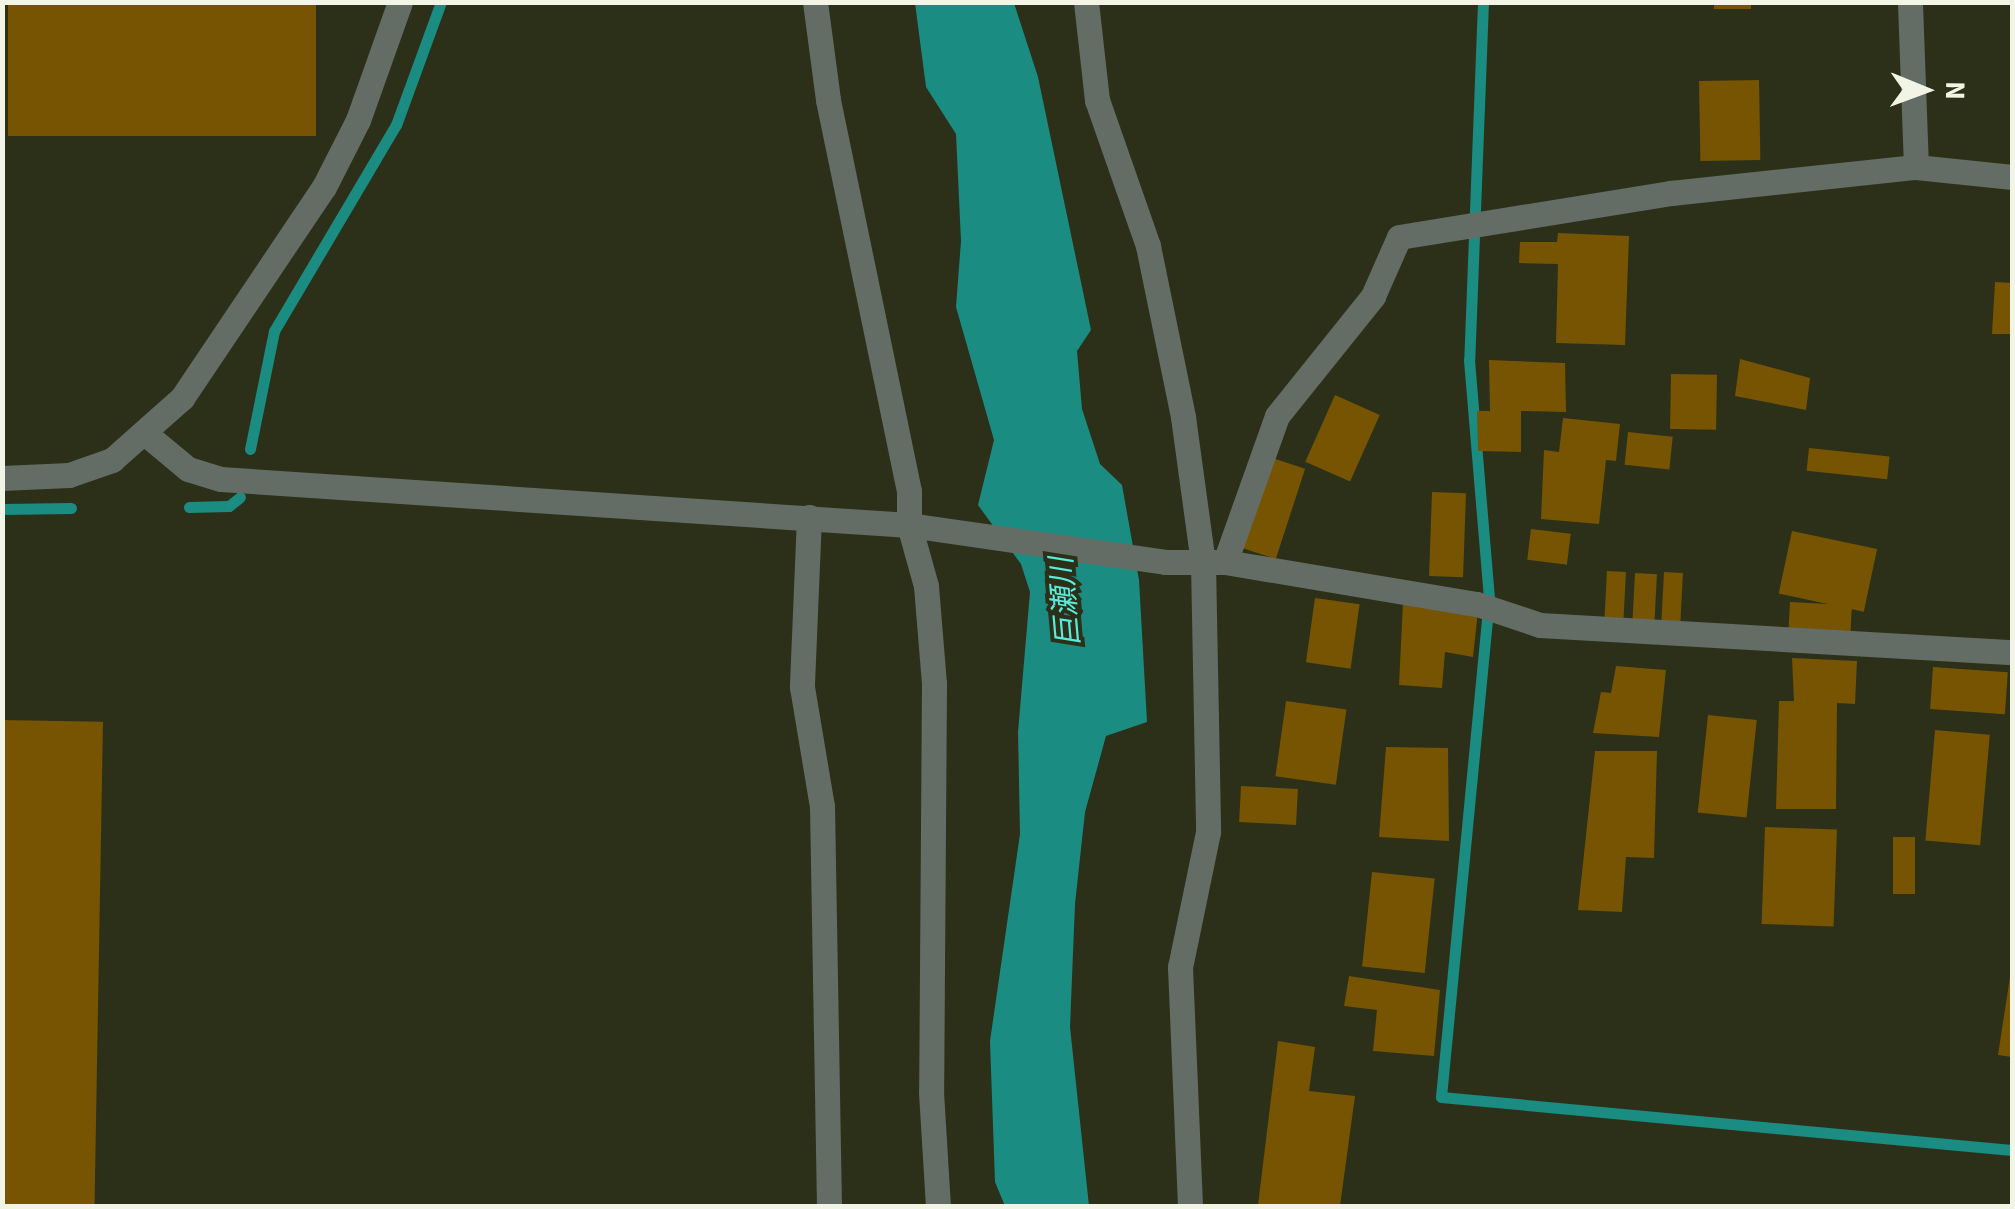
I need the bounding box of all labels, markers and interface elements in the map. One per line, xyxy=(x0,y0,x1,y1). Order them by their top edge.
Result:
north arrow xyxy=(1875,40,1975,140)
text: N xyxy=(1935,81,1975,100)
water label: 巨瀬川 xyxy=(1044,556,1088,648)

